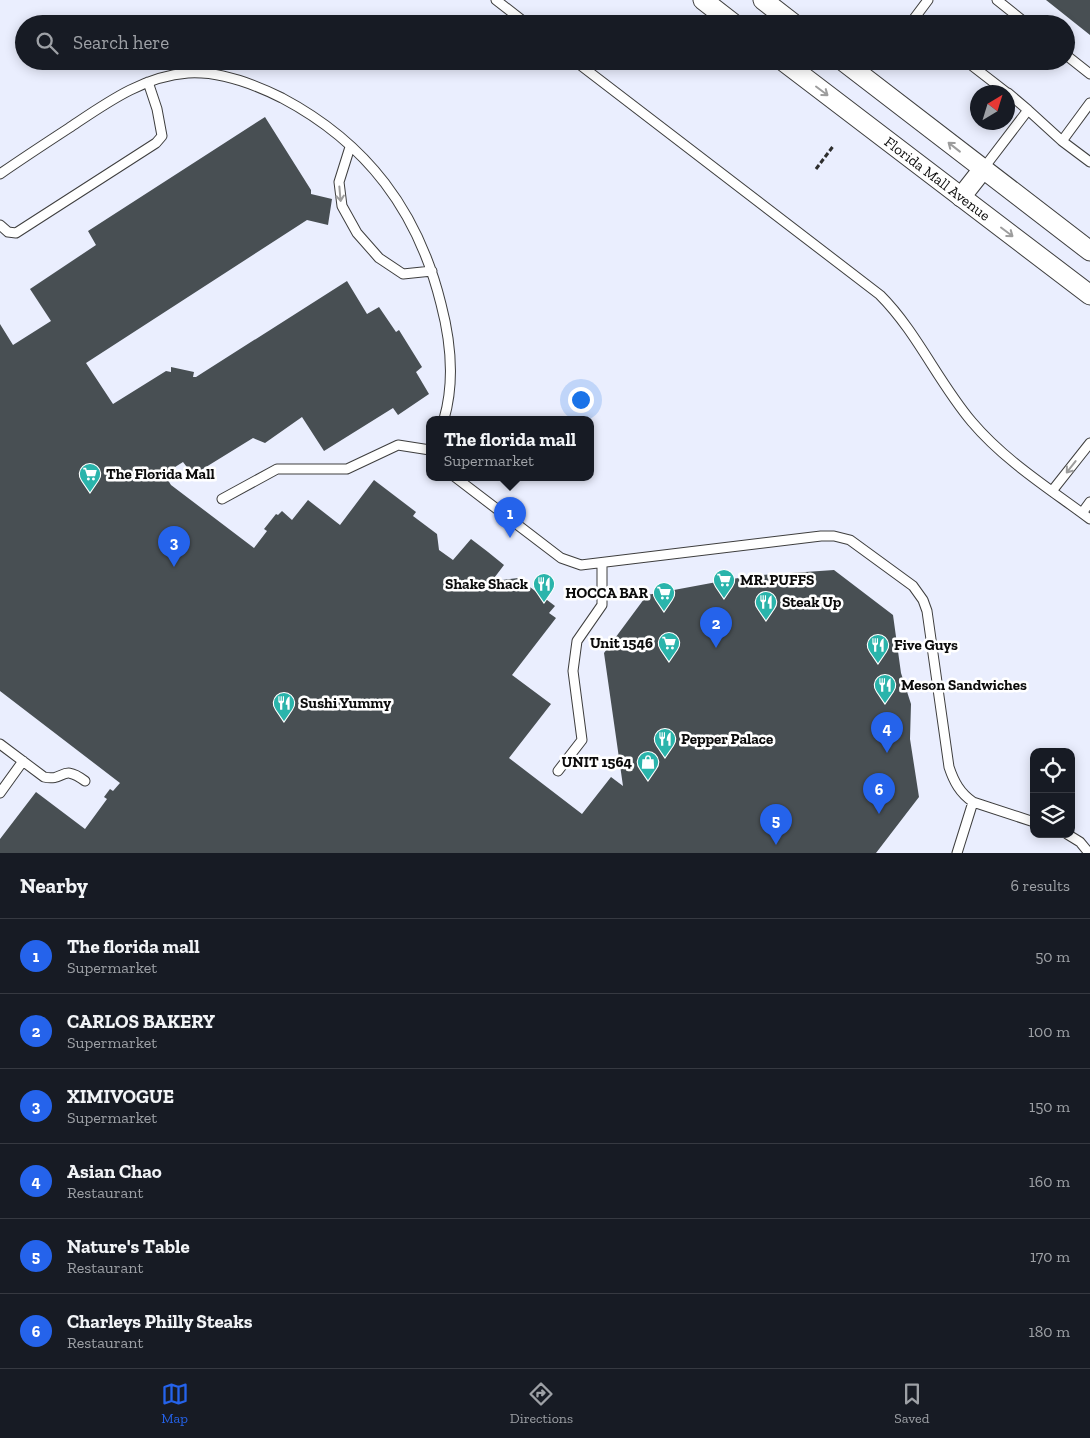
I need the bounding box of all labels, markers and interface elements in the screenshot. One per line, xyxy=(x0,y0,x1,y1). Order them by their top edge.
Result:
search box xyxy=(15,15,1075,70)
icon: search xyxy=(33,29,61,57)
text: Search here xyxy=(73,31,169,54)
one-way arrow xyxy=(815,85,828,96)
north arrow xyxy=(970,85,1015,130)
street label: Florida Mall Avenue xyxy=(881,133,994,225)
one-way arrow xyxy=(947,142,961,152)
one-way arrow xyxy=(336,185,345,201)
one-way arrow xyxy=(1000,226,1013,237)
your location xyxy=(568,387,594,413)
popup xyxy=(426,416,594,481)
text: The florida mall xyxy=(444,428,576,451)
text: Supermarket xyxy=(444,451,534,470)
one-way arrow xyxy=(1066,460,1077,473)
supermarket icon: The Florida Mall xyxy=(78,462,102,493)
place label: The Florida Mall xyxy=(106,465,215,483)
pin: 1 xyxy=(494,497,526,538)
pin: 3 xyxy=(158,526,190,567)
supermarket icon: MR. PUFFS xyxy=(712,568,736,599)
place label: MR. PUFFS xyxy=(740,571,814,589)
restaurant icon: Shake Shack xyxy=(532,572,556,603)
place label: Shake Shack xyxy=(445,575,529,593)
supermarket icon: HOCCA BAR xyxy=(652,581,676,612)
place label: HOCCA BAR xyxy=(565,584,648,602)
restaurant icon: Steak Up xyxy=(754,590,778,621)
place label: Steak Up xyxy=(782,593,842,611)
pin: 2 xyxy=(700,607,732,648)
supermarket icon: Unit 1546 xyxy=(657,631,681,662)
restaurant icon: Five Guys xyxy=(866,633,890,664)
place label: Unit 1546 xyxy=(590,634,653,652)
place label: Five Guys xyxy=(894,636,958,654)
restaurant icon: Meson Sandwiches xyxy=(873,673,897,704)
place label: Meson Sandwiches xyxy=(901,676,1027,694)
restaurant icon: Sushi Yummy xyxy=(272,691,296,722)
place label: Sushi Yummy xyxy=(300,694,391,712)
pin: 4 xyxy=(871,712,903,753)
restaurant icon: Pepper Palace xyxy=(653,727,677,758)
place label: Pepper Palace xyxy=(681,730,773,748)
map controls xyxy=(1030,748,1075,838)
button: locate xyxy=(1030,748,1075,793)
shop icon: UNIT 1564 xyxy=(636,750,660,781)
place label: UNIT 1564 xyxy=(561,753,632,771)
pin: 6 xyxy=(863,773,895,814)
button: layers xyxy=(1030,793,1075,838)
pin: 5 xyxy=(760,804,792,845)
text: Nearby xyxy=(20,873,88,898)
text: 6 results xyxy=(1010,876,1070,895)
text: The florida mall xyxy=(67,935,200,958)
text: 1 xyxy=(33,947,39,966)
text: 50 m xyxy=(1035,947,1070,966)
text: Supermarket xyxy=(67,958,157,977)
text: CARLOS BAKERY xyxy=(67,1010,215,1033)
text: 2 xyxy=(32,1022,40,1041)
text: 100 m xyxy=(1028,1022,1070,1041)
text: Supermarket xyxy=(67,1033,157,1052)
text: XIMIVOGUE xyxy=(67,1085,174,1108)
text: 3 xyxy=(32,1097,40,1116)
text: 150 m xyxy=(1029,1097,1070,1116)
text: Supermarket xyxy=(67,1108,157,1127)
text: Asian Chao xyxy=(67,1160,162,1183)
text: 4 xyxy=(31,1172,41,1191)
text: 160 m xyxy=(1029,1172,1070,1191)
text: Restaurant xyxy=(67,1183,143,1202)
text: Nature's Table xyxy=(67,1235,190,1258)
text: 5 xyxy=(32,1247,40,1266)
text: 170 m xyxy=(1030,1247,1070,1266)
text: Restaurant xyxy=(67,1258,143,1277)
text: Charleys Philly Steaks xyxy=(67,1310,252,1333)
text: 6 xyxy=(32,1322,40,1341)
text: 180 m xyxy=(1029,1322,1070,1341)
text: Restaurant xyxy=(67,1333,143,1352)
tab: Map xyxy=(161,1380,189,1427)
tab: Directions xyxy=(510,1380,573,1427)
tab: Saved xyxy=(894,1380,929,1427)

